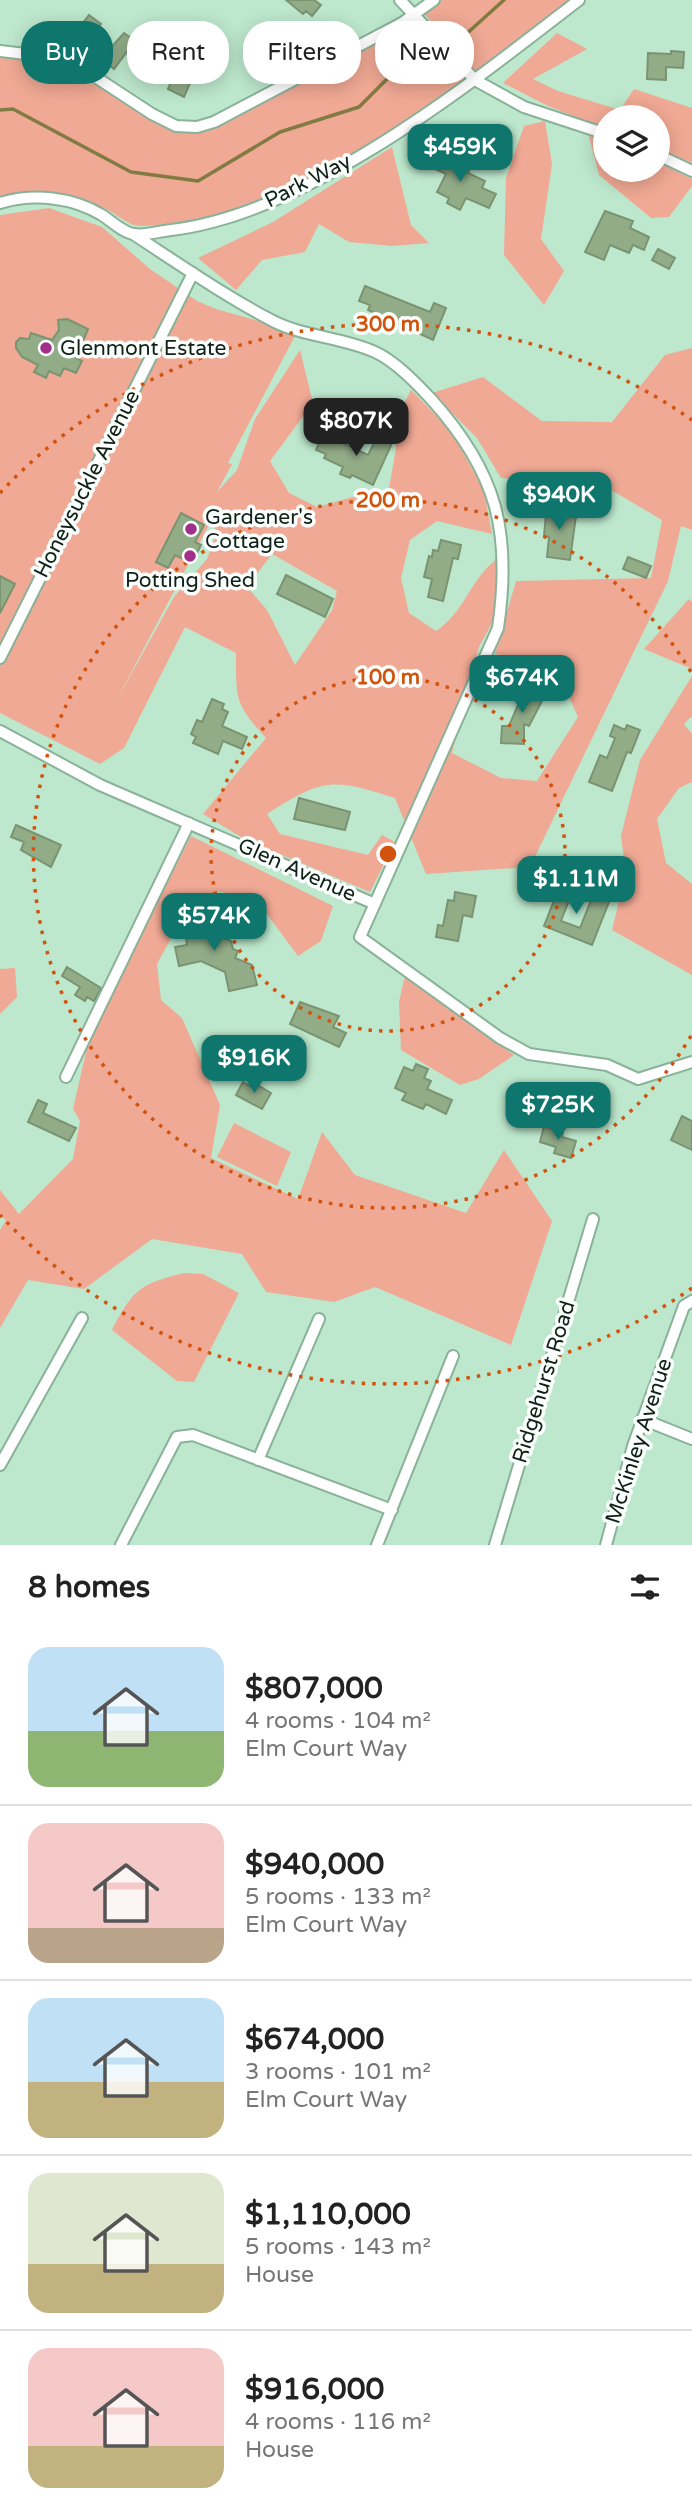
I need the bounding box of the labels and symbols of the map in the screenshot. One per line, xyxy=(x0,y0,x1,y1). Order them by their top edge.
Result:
pin: $459K xyxy=(411,124,509,184)
street label: Park Way xyxy=(261,149,355,213)
text: 300 m xyxy=(356,312,420,337)
place label: Glenmont Estate xyxy=(60,336,227,361)
marker: Glenmont Estate xyxy=(38,340,54,356)
street label: Honeysuckle Avenue xyxy=(29,386,145,582)
pin: $807K xyxy=(307,398,405,458)
pin: $940K xyxy=(510,472,608,532)
text: 200 m xyxy=(356,488,420,513)
place label: Gardener's Cottage xyxy=(205,505,313,554)
marker: Gardener's Cottage xyxy=(183,521,199,537)
marker: Potting Shed xyxy=(182,548,198,564)
place label: Potting Shed xyxy=(125,568,255,593)
pin: $674K xyxy=(473,656,571,715)
text: 100 m xyxy=(356,665,420,690)
street label: Glen Avenue xyxy=(234,833,360,907)
centre of rings xyxy=(376,842,400,866)
pin: $1.11M xyxy=(519,856,633,916)
pin: $574K xyxy=(165,894,263,953)
pin: $916K xyxy=(205,1036,303,1095)
pin: $725K xyxy=(509,1082,607,1142)
street label: Ridgehurst Road xyxy=(507,1298,581,1466)
street label: McKinley Avenue xyxy=(601,1355,678,1527)

